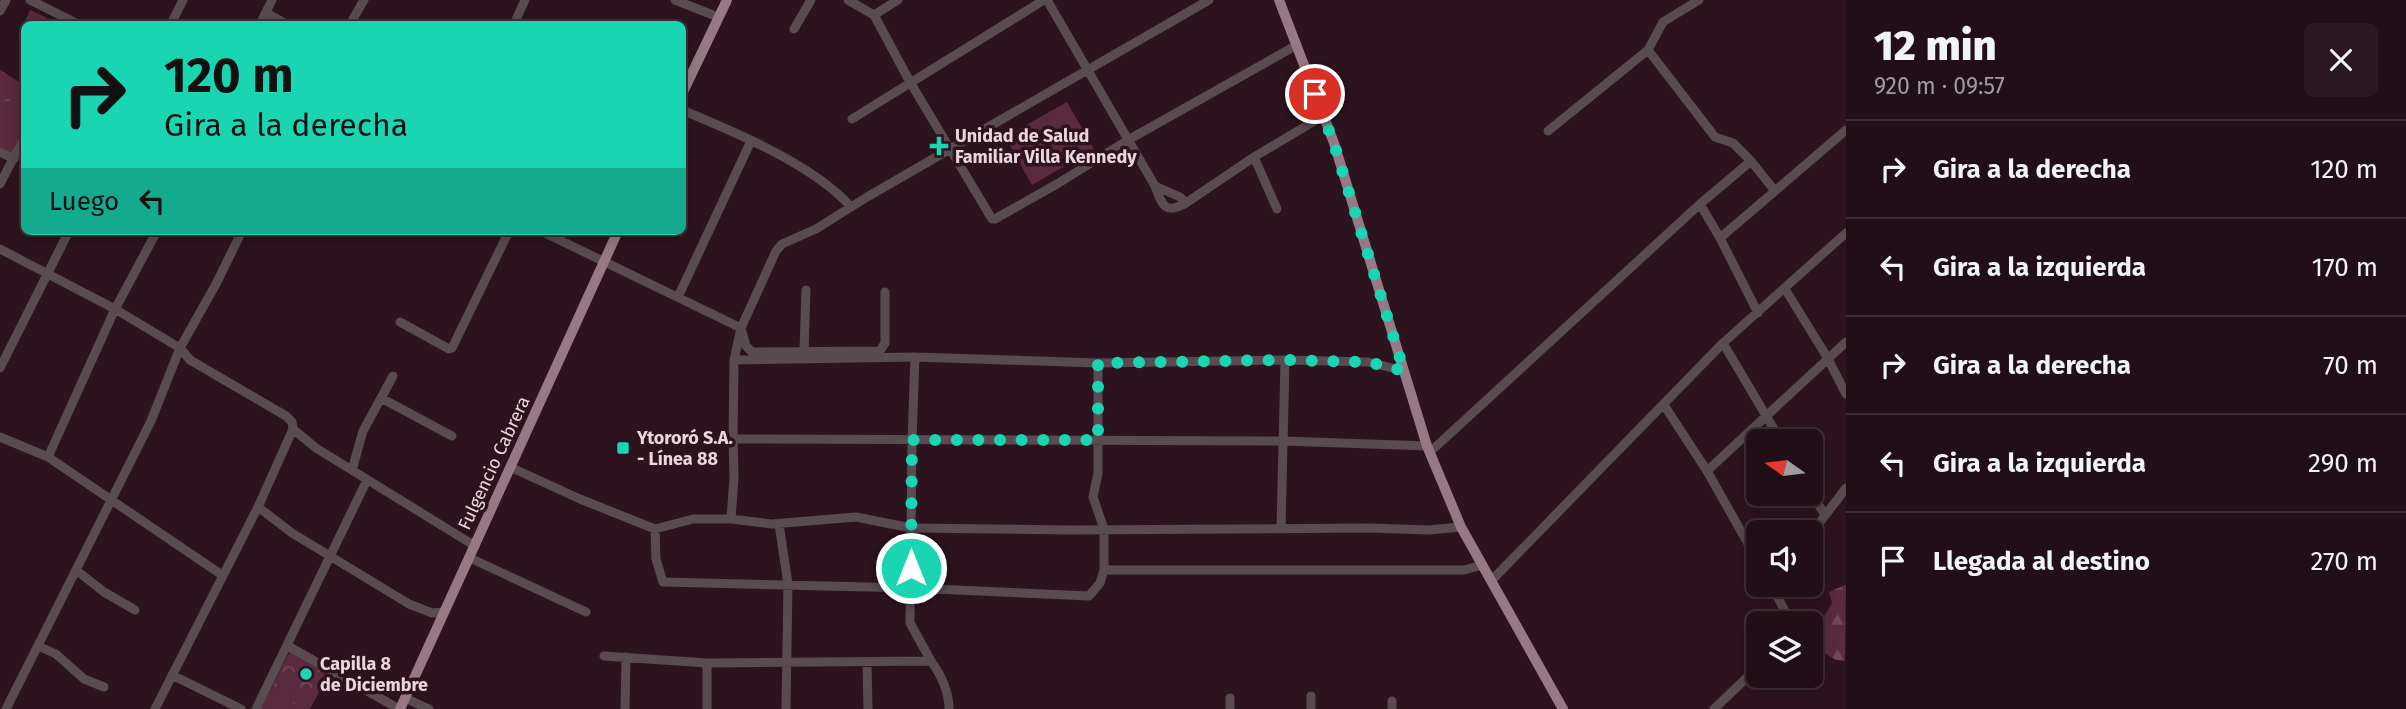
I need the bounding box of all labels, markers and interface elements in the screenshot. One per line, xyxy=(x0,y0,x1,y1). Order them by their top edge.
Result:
text: 12 min xyxy=(1874,21,1997,71)
button: close xyxy=(2304,23,2378,97)
text: 120 m xyxy=(164,46,294,105)
icon: right xyxy=(49,49,140,140)
pin xyxy=(1285,64,1345,124)
text: 920 m · 09:57 xyxy=(1874,72,2005,100)
icon: arrive xyxy=(1296,75,1334,113)
text: Gira a la derecha xyxy=(164,106,408,144)
place label: Unidad de Salud Familiar Villa Kennedy xyxy=(955,125,1137,168)
marker: Unidad de Salud Familiar Villa Kennedy xyxy=(929,136,949,156)
icon: right xyxy=(1874,150,1912,188)
text: Gira a la derecha xyxy=(1933,154,2131,185)
text: 120 m xyxy=(2310,154,2378,185)
icon: left xyxy=(133,182,171,220)
text: Luego xyxy=(49,186,119,217)
icon: left xyxy=(1874,248,1912,286)
text: Gira a la izquierda xyxy=(1933,252,2146,283)
text: 170 m xyxy=(2312,252,2378,283)
icon: right xyxy=(1874,346,1912,384)
text: Gira a la derecha xyxy=(1933,350,2131,381)
text: 70 m xyxy=(2323,350,2378,381)
street label: Fulgencio Cabrera xyxy=(453,393,535,533)
place label: Ytororó S.A. - Línea 88 xyxy=(636,427,733,470)
north arrow xyxy=(1746,429,1824,506)
map controls xyxy=(1746,429,1823,688)
marker: Ytororó S.A. - Línea 88 xyxy=(615,440,631,456)
icon: left xyxy=(1874,444,1912,482)
text: Gira a la izquierda xyxy=(1933,448,2146,479)
text: 290 m xyxy=(2308,448,2378,479)
button: sound xyxy=(1746,520,1823,597)
position arrow xyxy=(874,531,948,605)
icon: arrive xyxy=(1874,542,1912,580)
text: Llegada al destino xyxy=(1933,546,2150,577)
text: 270 m xyxy=(2310,546,2378,577)
button: layers xyxy=(1746,611,1823,688)
place label: Capilla 8 de Diciembre xyxy=(320,653,428,696)
marker: Capilla 8 de Diciembre xyxy=(298,666,314,682)

